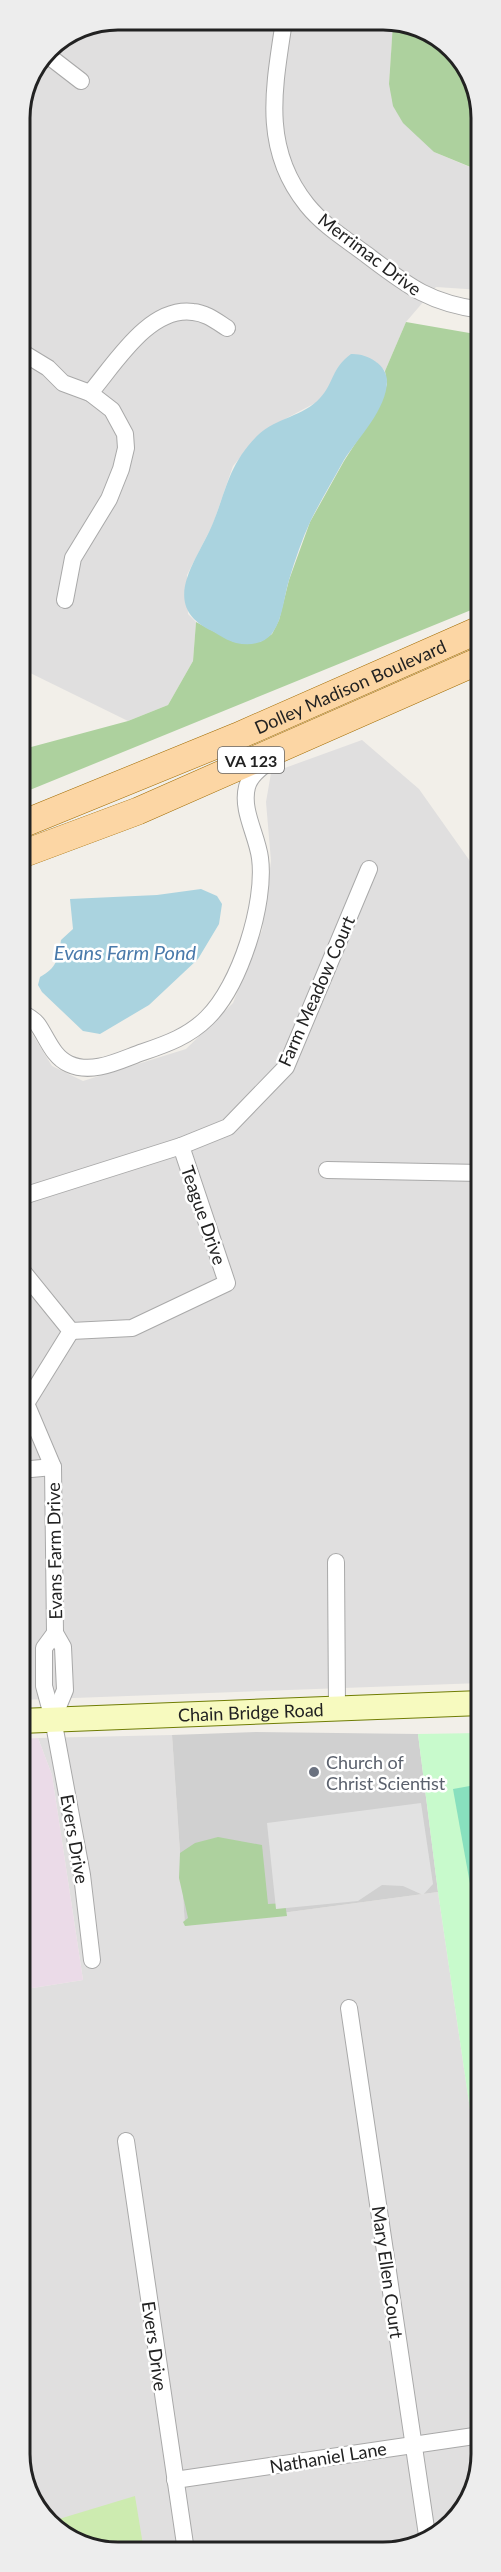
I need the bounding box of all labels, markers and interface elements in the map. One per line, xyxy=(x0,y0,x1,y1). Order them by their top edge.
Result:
street label: Merrimac Drive xyxy=(314,208,426,300)
street label: Dolley Madison Boulevard xyxy=(251,635,449,738)
road number: VA 123 xyxy=(218,747,284,773)
street label: Farm Meadow Court xyxy=(273,912,359,1070)
water label: Evans Farm Pond xyxy=(54,940,197,964)
street label: Teague Drive xyxy=(177,1163,231,1267)
street label: Evans Farm Drive xyxy=(42,1482,66,1620)
street label: Chain Bridge Road xyxy=(178,1698,324,1726)
place label: Church of Christ Scientist xyxy=(326,1751,446,1794)
marker: Church of Christ Scientist xyxy=(307,1765,321,1779)
street label: Evers Drive xyxy=(56,1793,94,1885)
street label: Mary Ellen Court xyxy=(368,2204,408,2340)
street label: Evers Drive xyxy=(138,2300,172,2392)
street label: Nathaniel Lane xyxy=(268,2437,388,2477)

